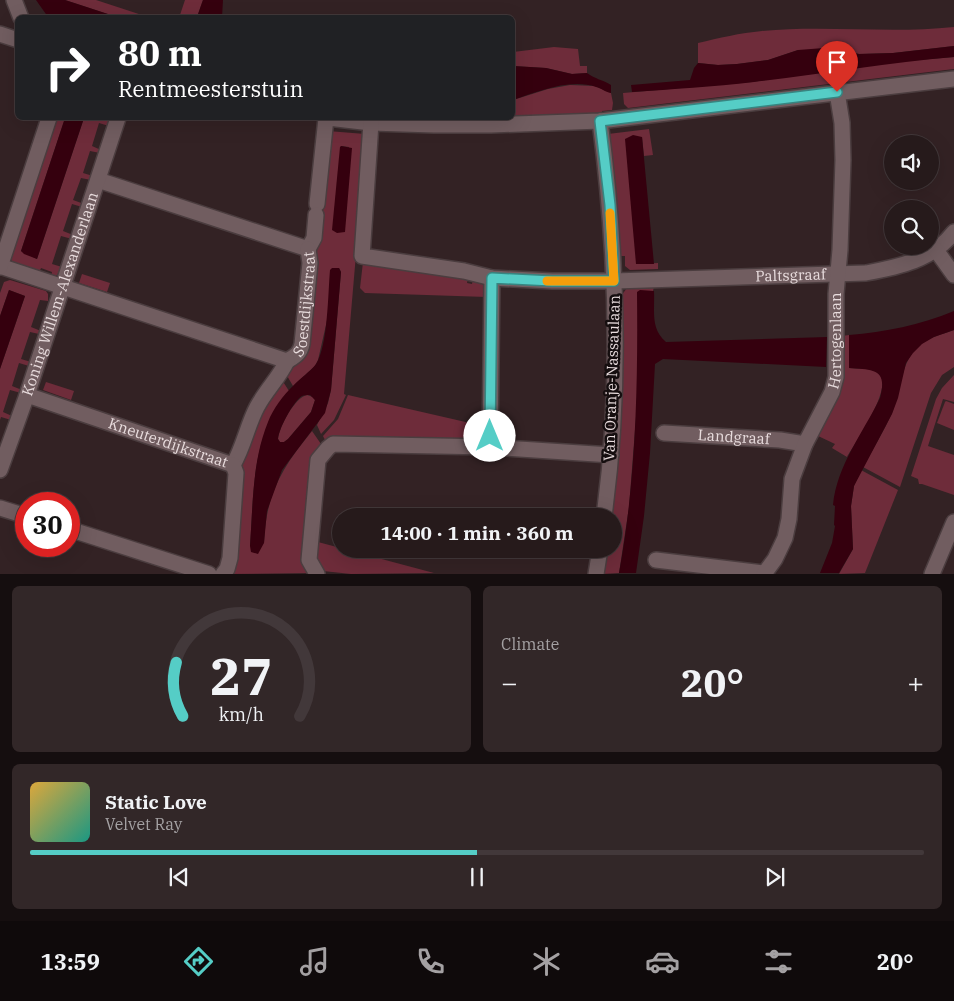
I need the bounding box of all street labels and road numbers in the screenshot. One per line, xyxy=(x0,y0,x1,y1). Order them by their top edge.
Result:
street label: Koning Willem-Alexanderlaan xyxy=(17,189,102,398)
street label: Soestdijkstraat xyxy=(288,250,319,361)
street label: Paltsgraaf xyxy=(755,264,827,286)
street label: Hertogenlaan xyxy=(823,292,845,391)
street label: Van Oranje-Nassaulaan xyxy=(599,294,624,461)
street label: Kneuterdijkstraat xyxy=(106,413,231,472)
street label: Landgraaf xyxy=(697,425,771,448)

